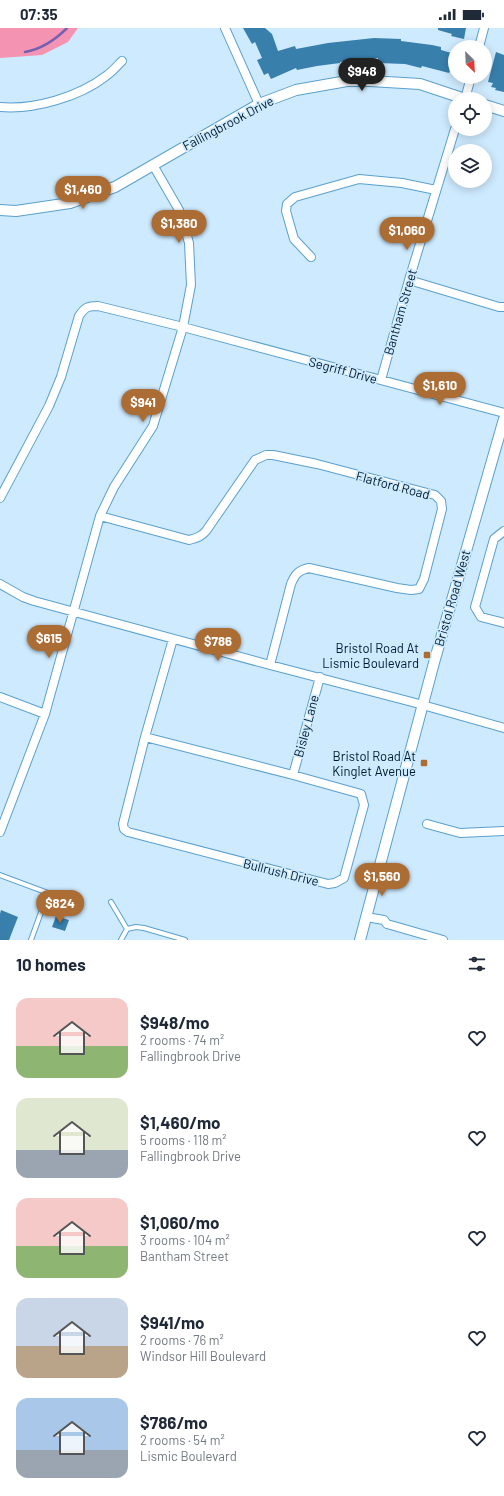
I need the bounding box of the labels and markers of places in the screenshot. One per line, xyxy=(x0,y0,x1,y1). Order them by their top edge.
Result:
pin: $948 xyxy=(338,58,386,92)
pin: $1,460 xyxy=(50,176,116,210)
pin: $1,380 xyxy=(146,210,212,244)
pin: $1,060 xyxy=(374,217,440,251)
pin: $1,610 xyxy=(407,372,473,406)
pin: $941 xyxy=(119,389,167,423)
pin: $615 xyxy=(25,625,73,659)
pin: $786 xyxy=(194,628,242,662)
place label: Bristol Road At Lismic Boulevard xyxy=(322,640,419,671)
marker: Bristol Road At Lismic Boulevard xyxy=(422,650,432,660)
place label: Bristol Road At Kinglet Avenue xyxy=(332,748,416,779)
marker: Bristol Road At Kinglet Avenue xyxy=(419,758,429,768)
pin: $1,560 xyxy=(349,863,415,897)
pin: $824 xyxy=(36,890,84,924)

